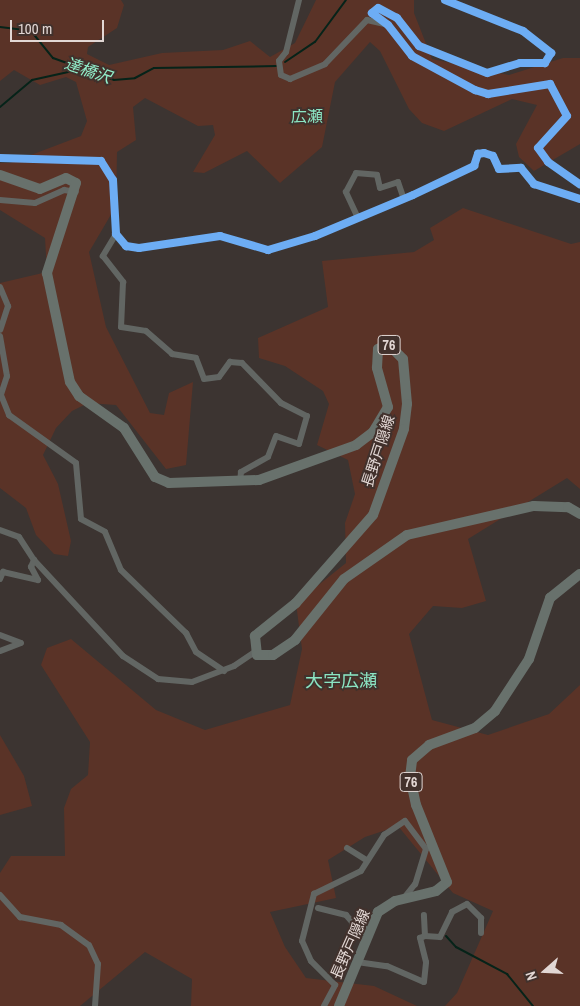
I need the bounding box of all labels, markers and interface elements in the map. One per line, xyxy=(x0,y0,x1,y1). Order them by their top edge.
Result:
scale bar xyxy=(12,10,106,42)
text: 100 m xyxy=(18,18,52,39)
water label: 達橋沢 xyxy=(62,53,114,87)
district label: 広瀬 xyxy=(291,106,323,126)
road number: 76 xyxy=(376,334,402,356)
street label: 長野戸隠線 xyxy=(358,413,398,489)
district label: 大字広瀬 xyxy=(305,670,377,692)
road number: 76 xyxy=(398,770,424,794)
street label: 長野戸隠線 xyxy=(327,906,373,982)
north arrow xyxy=(520,946,570,996)
text: N xyxy=(521,969,541,983)

